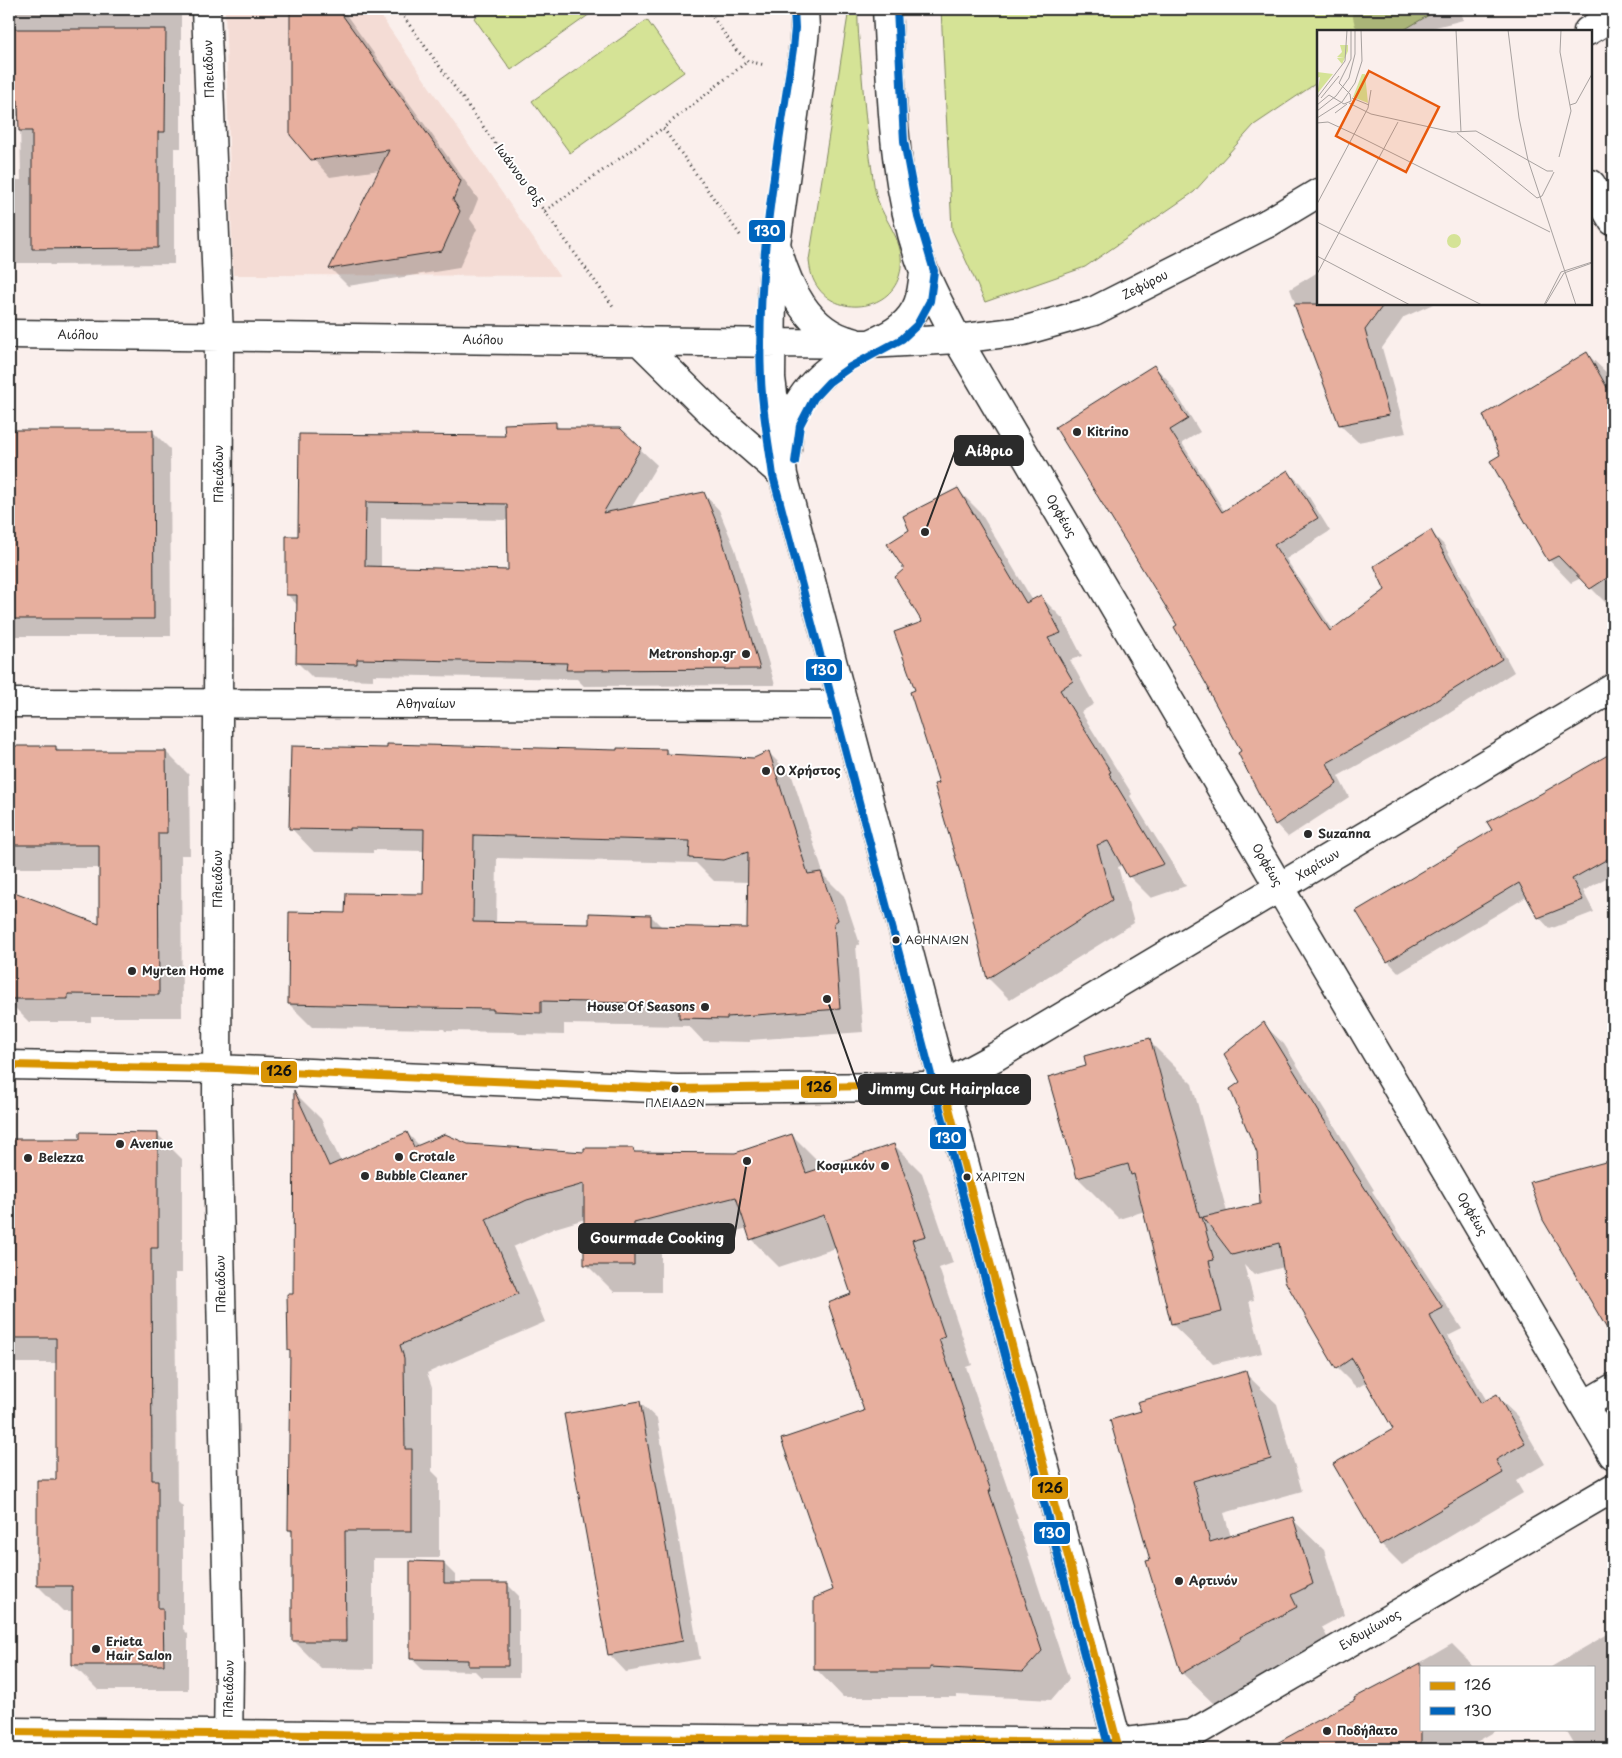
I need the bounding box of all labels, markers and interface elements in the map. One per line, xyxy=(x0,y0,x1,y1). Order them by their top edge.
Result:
inset map xyxy=(1317,30,1592,305)
street label: Πλειάδων xyxy=(198,39,218,99)
street label: Ιωάννου Φιξ xyxy=(491,140,548,209)
line badge: 130 xyxy=(748,219,786,243)
text: 130 xyxy=(754,220,780,241)
street label: Ζεφύρου xyxy=(1118,265,1171,303)
street label: Αιόλου xyxy=(57,325,99,343)
street label: Αιόλου xyxy=(462,330,504,348)
place label: Kitrino xyxy=(1087,422,1128,440)
marker: Kitrino xyxy=(1071,426,1083,438)
callout: Αίθριο xyxy=(955,436,1023,465)
text: Αίθριο xyxy=(965,440,1013,461)
street label: Πλειάδων xyxy=(209,445,227,503)
street label: Ορφέως xyxy=(1042,491,1081,540)
place label: Metronshop.gr xyxy=(649,644,737,662)
marker: Metronshop.gr xyxy=(740,648,752,660)
line badge: 130 xyxy=(805,658,843,682)
text: 130 xyxy=(811,659,837,680)
street label: Αθηναίων xyxy=(396,694,456,712)
place label: Ο Χρήστος xyxy=(776,761,841,779)
marker: Ο Χρήστος xyxy=(760,765,772,777)
place label: Suzanna xyxy=(1318,824,1371,842)
marker: Suzanna xyxy=(1302,828,1314,840)
street label: Ορφέως xyxy=(1248,840,1287,889)
street label: Χαρίτων xyxy=(1292,844,1343,884)
street label: Πλειάδων xyxy=(208,850,226,908)
place label: ΑΘΗΝΑΙΩΝ xyxy=(905,931,969,948)
marker: ΑΘΗΝΑΙΩΝ xyxy=(891,935,901,945)
place label: Myrten Home xyxy=(142,961,224,979)
marker: Myrten Home xyxy=(126,965,138,977)
place label: House Of Seasons xyxy=(587,997,695,1015)
marker: House Of Seasons xyxy=(699,1001,711,1013)
line badge: 126 xyxy=(260,1060,298,1084)
text: 126 xyxy=(266,1060,292,1081)
line badge: 126 xyxy=(800,1075,838,1099)
callout: Jimmy Cut Hairplace xyxy=(859,1075,1030,1104)
text: 126 xyxy=(806,1076,832,1097)
text: Jimmy Cut Hairplace xyxy=(868,1078,1020,1099)
marker: ΠΛΕΙΑΔΩΝ xyxy=(670,1084,680,1094)
place label: ΠΛΕΙΑΔΩΝ xyxy=(645,1094,705,1111)
line badge: 130 xyxy=(929,1126,967,1150)
text: 130 xyxy=(935,1127,961,1148)
place label: Avenue xyxy=(129,1134,174,1152)
marker: Avenue xyxy=(114,1138,126,1150)
place label: Crotale xyxy=(409,1147,455,1165)
place label: Belezza xyxy=(38,1148,84,1166)
marker: Crotale xyxy=(393,1151,405,1163)
marker: Belezza xyxy=(22,1152,34,1164)
place label: Κοσμικόν xyxy=(817,1156,875,1174)
marker: Κοσμικόν xyxy=(879,1160,891,1172)
place label: Bubble Cleaner xyxy=(375,1166,468,1184)
place label: ΧΑΡΙΤΩΝ xyxy=(976,1168,1025,1185)
marker: Bubble Cleaner xyxy=(359,1170,371,1182)
marker: ΧΑΡΙΤΩΝ xyxy=(962,1172,972,1182)
street label: Ορφέως xyxy=(1453,1189,1492,1238)
callout: Gourmade Cooking xyxy=(579,1224,734,1253)
text: Gourmade Cooking xyxy=(590,1227,724,1248)
street label: Πλειάδων xyxy=(210,1255,230,1313)
line badge: 126 xyxy=(1031,1476,1069,1500)
text: 126 xyxy=(1037,1477,1063,1498)
line badge: 130 xyxy=(1033,1521,1071,1545)
text: 130 xyxy=(1039,1522,1065,1543)
place label: Αρτινόν xyxy=(1189,1571,1238,1589)
marker: Αρτινόν xyxy=(1173,1575,1185,1587)
street label: Ενδυμίωνος xyxy=(1335,1604,1404,1654)
place label: Erieta Hair Salon xyxy=(106,1632,172,1664)
marker: Erieta Hair Salon xyxy=(90,1643,102,1655)
street label: Πλειάδων xyxy=(218,1660,238,1718)
legend xyxy=(1420,1666,1594,1730)
text: 126 xyxy=(1464,1672,1491,1695)
text: 130 xyxy=(1464,1698,1492,1721)
place label: Ποδήλατο xyxy=(1337,1721,1398,1739)
marker: Ποδήλατο xyxy=(1321,1725,1333,1737)

